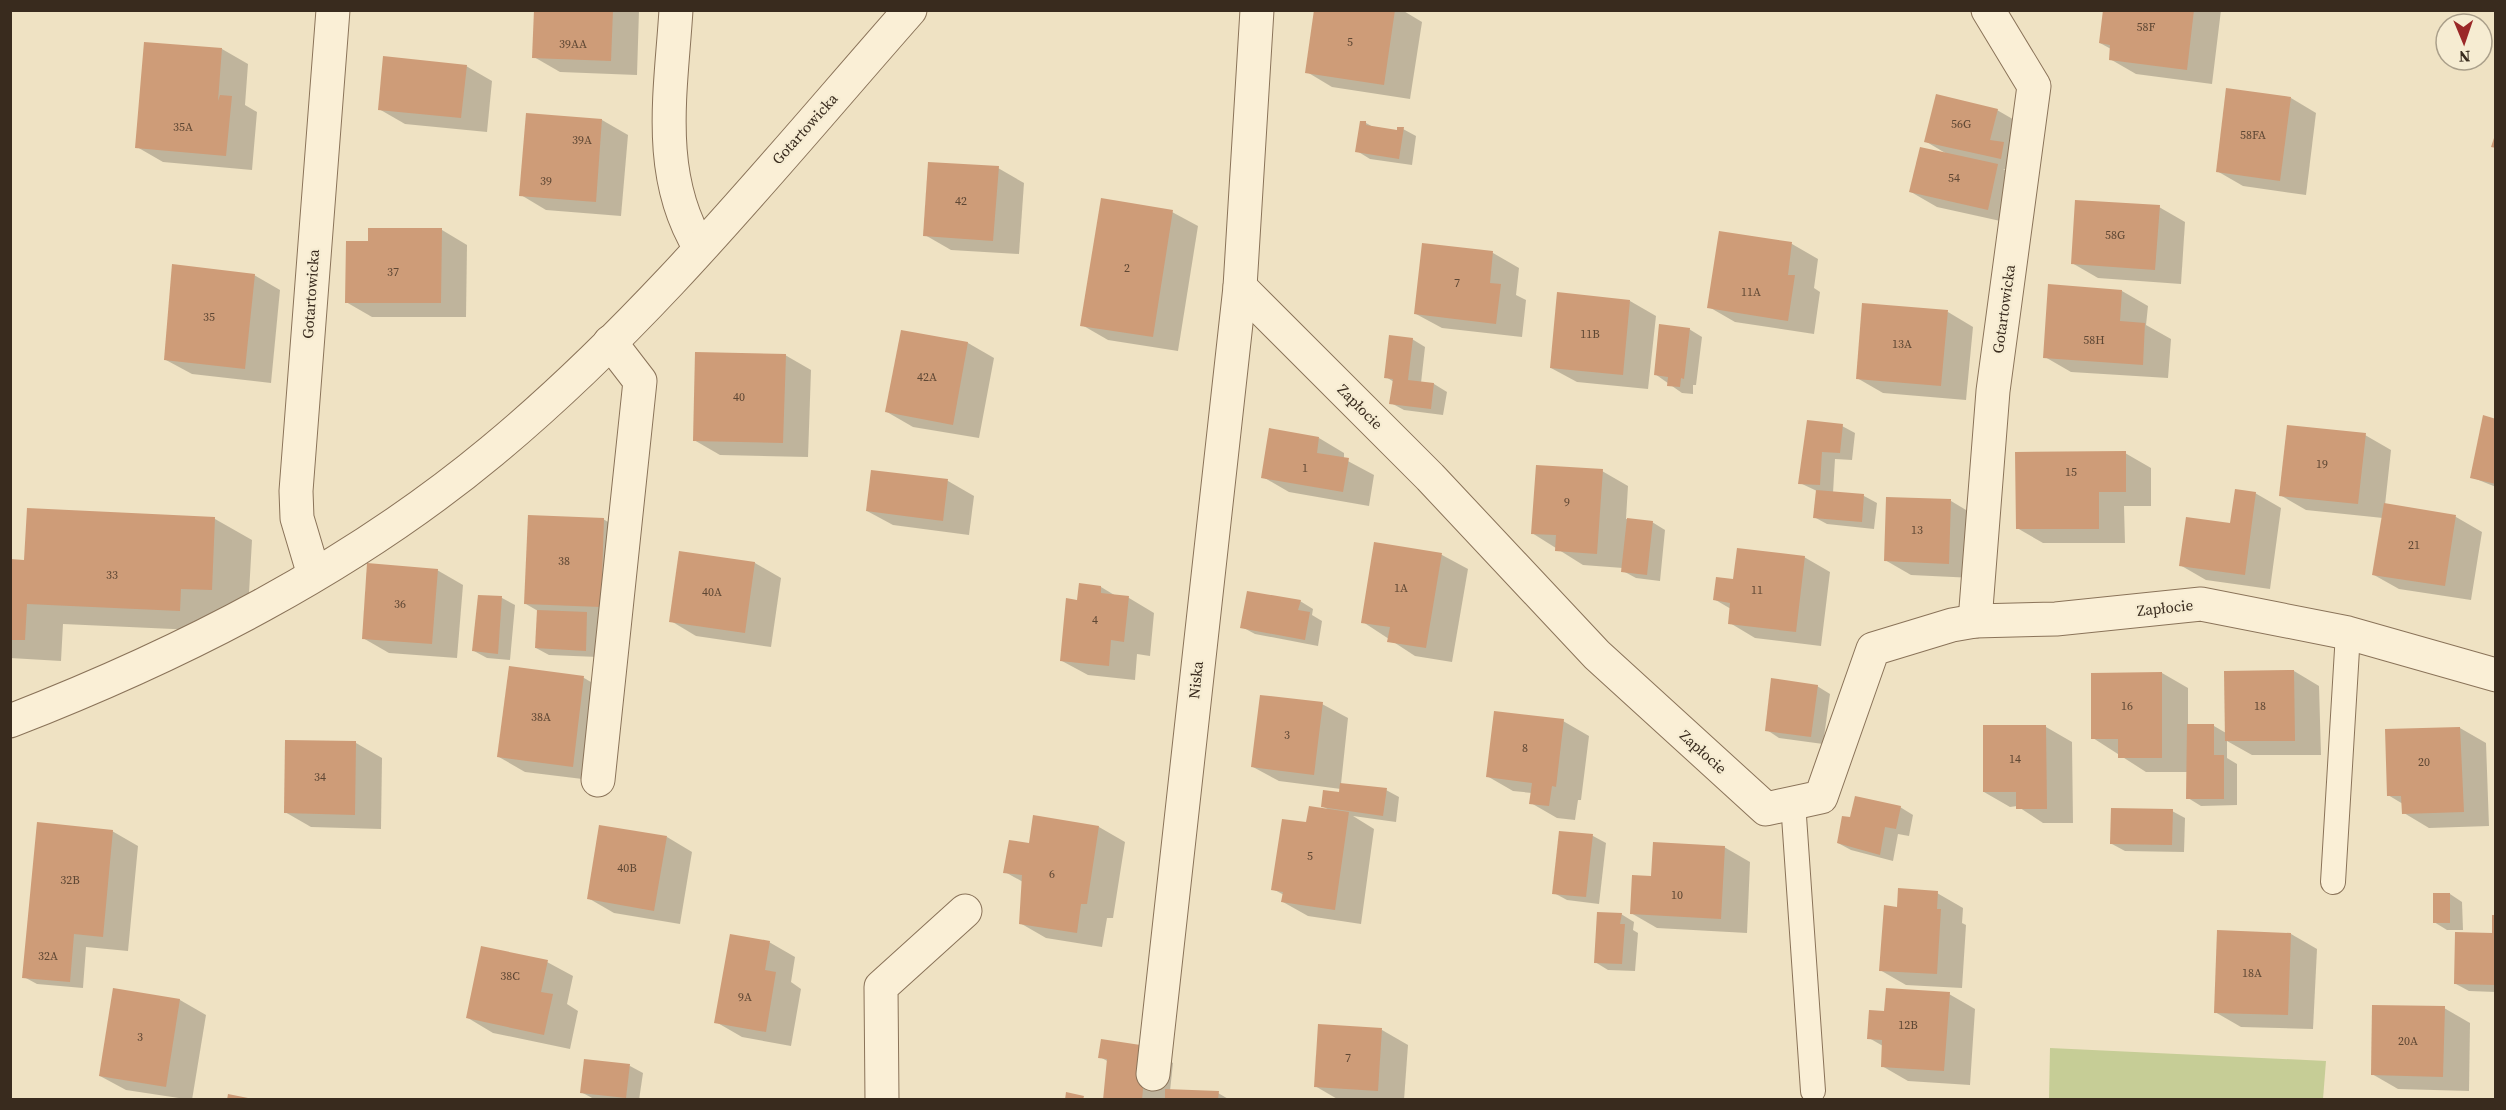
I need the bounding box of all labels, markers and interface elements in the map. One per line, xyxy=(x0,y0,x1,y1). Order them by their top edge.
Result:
north arrow xyxy=(2434,12,2494,72)
house number: 58F xyxy=(2137,19,2156,35)
house number: 5 xyxy=(1347,34,1353,50)
house number: 39AA xyxy=(559,36,587,52)
text: N xyxy=(2458,46,2471,68)
street label: Gotartowicka xyxy=(767,88,843,169)
house number: 56G xyxy=(1951,116,1971,132)
house number: 35A xyxy=(173,119,193,135)
house number: 58FA xyxy=(2240,127,2266,143)
house number: 39A xyxy=(572,132,592,148)
house number: 54 xyxy=(1948,170,1960,186)
house number: 39 xyxy=(540,173,552,189)
house number: 42 xyxy=(955,193,967,209)
house number: 58G xyxy=(2105,227,2125,243)
street label: Gotartowicka xyxy=(297,248,324,339)
house number: 2 xyxy=(1124,260,1130,276)
street label: Gotartowicka xyxy=(1987,263,2020,355)
house number: 37 xyxy=(387,264,399,280)
house number: 7 xyxy=(1454,275,1460,291)
house number: 11A xyxy=(1741,284,1761,300)
house number: 35 xyxy=(203,309,215,325)
house number: 11B xyxy=(1580,326,1600,342)
house number: 58H xyxy=(2083,332,2105,348)
house number: 13A xyxy=(1892,336,1912,352)
house number: 42A xyxy=(917,369,937,385)
street label: Zapłocie xyxy=(1333,379,1388,434)
house number: 40 xyxy=(733,389,745,405)
house number: 19 xyxy=(2316,456,2328,472)
house number: 1 xyxy=(1302,460,1308,476)
house number: 15 xyxy=(2065,464,2077,480)
house number: 9 xyxy=(1564,494,1570,510)
house number: 13 xyxy=(1911,522,1923,538)
house number: 21 xyxy=(2408,537,2420,553)
house number: 38 xyxy=(558,553,570,569)
house number: 33 xyxy=(106,567,118,583)
house number: 1A xyxy=(1394,580,1408,596)
house number: 11 xyxy=(1751,582,1763,598)
house number: 40A xyxy=(702,584,722,600)
street label: Zapłocie xyxy=(2136,594,2194,621)
house number: 36 xyxy=(394,596,406,612)
house number: 4 xyxy=(1092,612,1098,628)
street label: Niska xyxy=(1183,660,1208,700)
house number: 16 xyxy=(2121,698,2133,714)
house number: 18 xyxy=(2254,698,2266,714)
house number: 38A xyxy=(531,709,551,725)
street label: Zapłocie xyxy=(1675,725,1732,779)
house number: 3 xyxy=(1284,727,1290,743)
house number: 8 xyxy=(1522,740,1528,756)
house number: 14 xyxy=(2009,751,2021,767)
house number: 20 xyxy=(2418,754,2430,770)
house number: 34 xyxy=(314,769,326,785)
house number: 5 xyxy=(1307,848,1313,864)
house number: 40B xyxy=(617,860,637,876)
house number: 6 xyxy=(1049,866,1055,882)
house number: 32B xyxy=(60,872,80,888)
house number: 10 xyxy=(1671,887,1683,903)
house number: 32A xyxy=(38,948,58,964)
house number: 18A xyxy=(2242,965,2262,981)
house number: 38C xyxy=(500,968,520,984)
house number: 9A xyxy=(738,989,752,1005)
house number: 12B xyxy=(1898,1017,1918,1033)
house number: 3 xyxy=(137,1029,143,1045)
house number: 20A xyxy=(2398,1033,2418,1049)
house number: 7 xyxy=(1345,1050,1351,1066)

